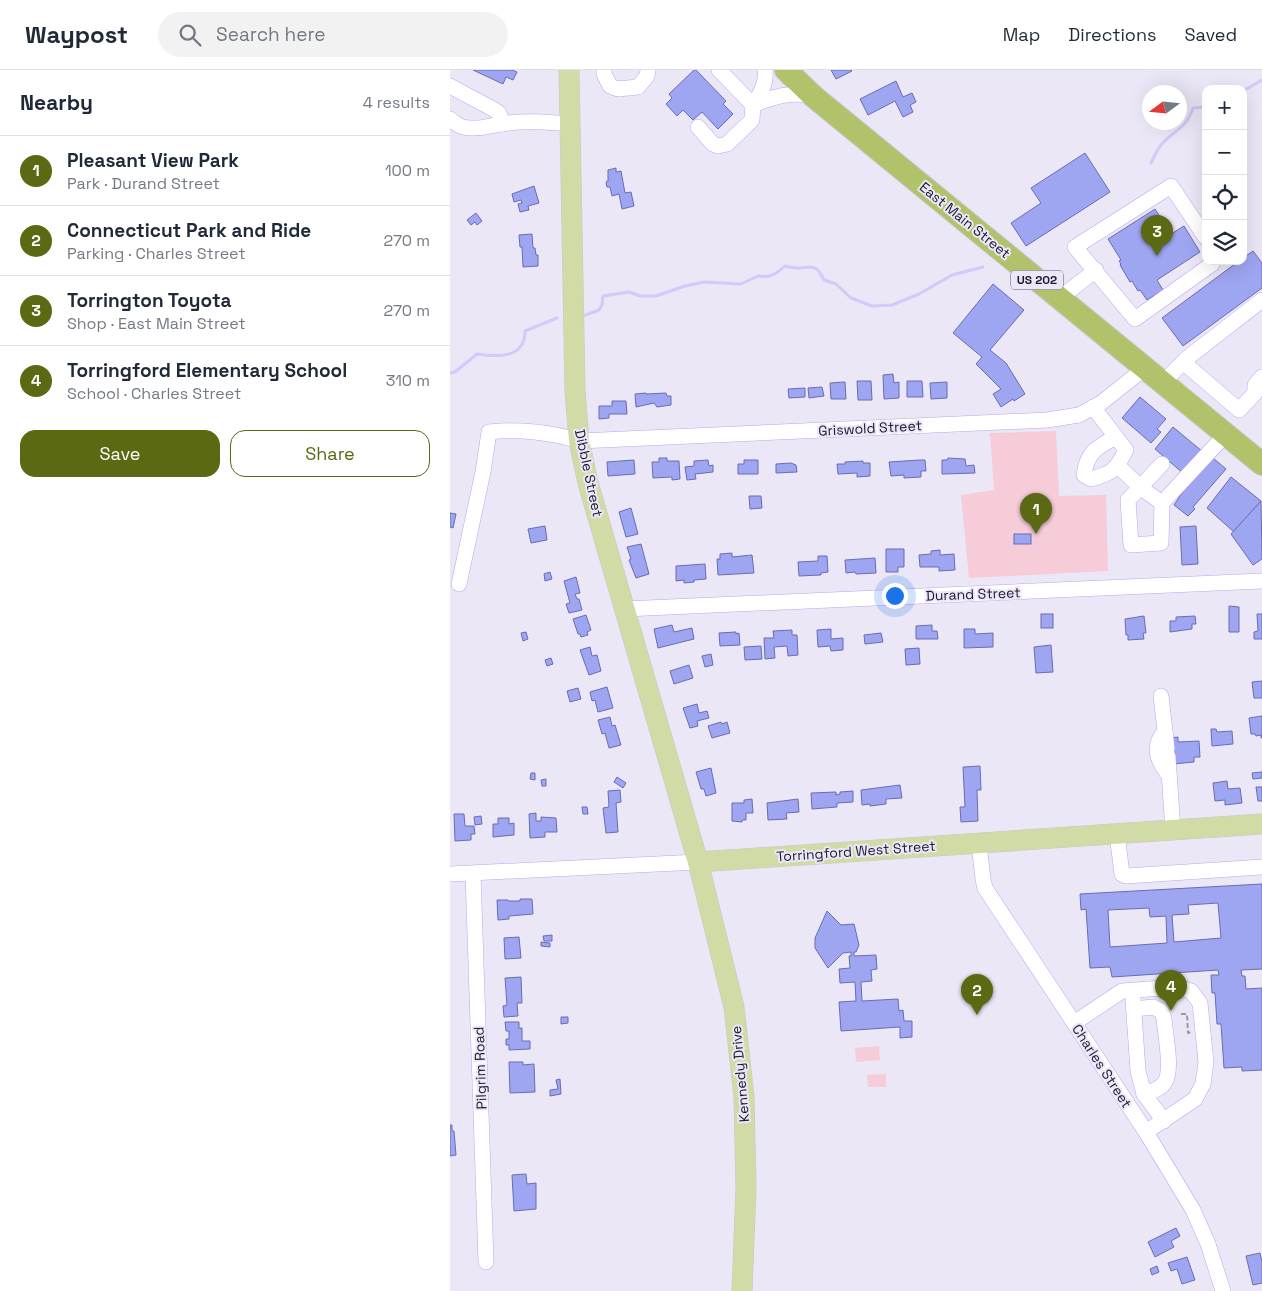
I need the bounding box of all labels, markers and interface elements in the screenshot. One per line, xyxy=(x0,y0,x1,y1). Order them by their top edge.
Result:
search box xyxy=(158,12,508,57)
text: Waypost xyxy=(25,19,128,50)
icon: search xyxy=(176,21,204,49)
text: Search here xyxy=(216,22,326,47)
text: Map xyxy=(1003,23,1040,46)
text: Directions xyxy=(1068,23,1157,46)
text: Saved xyxy=(1185,23,1237,46)
north arrow xyxy=(1142,85,1187,130)
map controls xyxy=(1202,85,1247,265)
button: + xyxy=(1202,85,1247,130)
text: Nearby xyxy=(20,89,93,116)
text: 4 results xyxy=(363,92,430,113)
button: − xyxy=(1202,130,1247,175)
text: Pleasant View Park xyxy=(67,148,239,173)
text: 1 xyxy=(32,160,40,181)
text: 100 m xyxy=(385,160,430,181)
text: Park · Durand Street xyxy=(67,173,220,194)
button: locate xyxy=(1202,175,1247,220)
street label: East Main Street xyxy=(916,178,1014,262)
pin: 3 xyxy=(1141,215,1173,256)
text: Connecticut Park and Ride xyxy=(67,218,311,243)
button: layers xyxy=(1202,220,1247,265)
text: 2 xyxy=(31,230,41,251)
text: 270 m xyxy=(383,230,430,251)
text: Parking · Charles Street xyxy=(67,243,246,264)
road number: US 202 xyxy=(1011,270,1063,290)
text: Torrington Toyota xyxy=(67,288,232,313)
text: 3 xyxy=(31,300,41,321)
text: 270 m xyxy=(383,300,430,321)
text: Shop · East Main Street xyxy=(67,313,246,334)
text: Torringford Elementary School xyxy=(67,358,347,383)
text: 4 xyxy=(31,370,41,391)
text: 310 m xyxy=(386,370,430,391)
text: School · Charles Street xyxy=(67,383,241,404)
street label: Griswold Street xyxy=(818,416,922,440)
street label: Dibble Street xyxy=(571,428,607,518)
button: Save xyxy=(20,430,220,477)
button: Share xyxy=(230,430,430,477)
pin: 1 xyxy=(1020,493,1052,534)
your location xyxy=(882,583,908,609)
street label: Durand Street xyxy=(925,583,1021,605)
street label: Torringford West Street xyxy=(776,836,936,866)
pin: 4 xyxy=(1155,970,1187,1011)
pin: 2 xyxy=(961,974,993,1015)
street label: Charles Street xyxy=(1068,1021,1136,1111)
street label: Kennedy Drive xyxy=(727,1025,753,1123)
street label: Pilgrim Road xyxy=(470,1026,490,1110)

